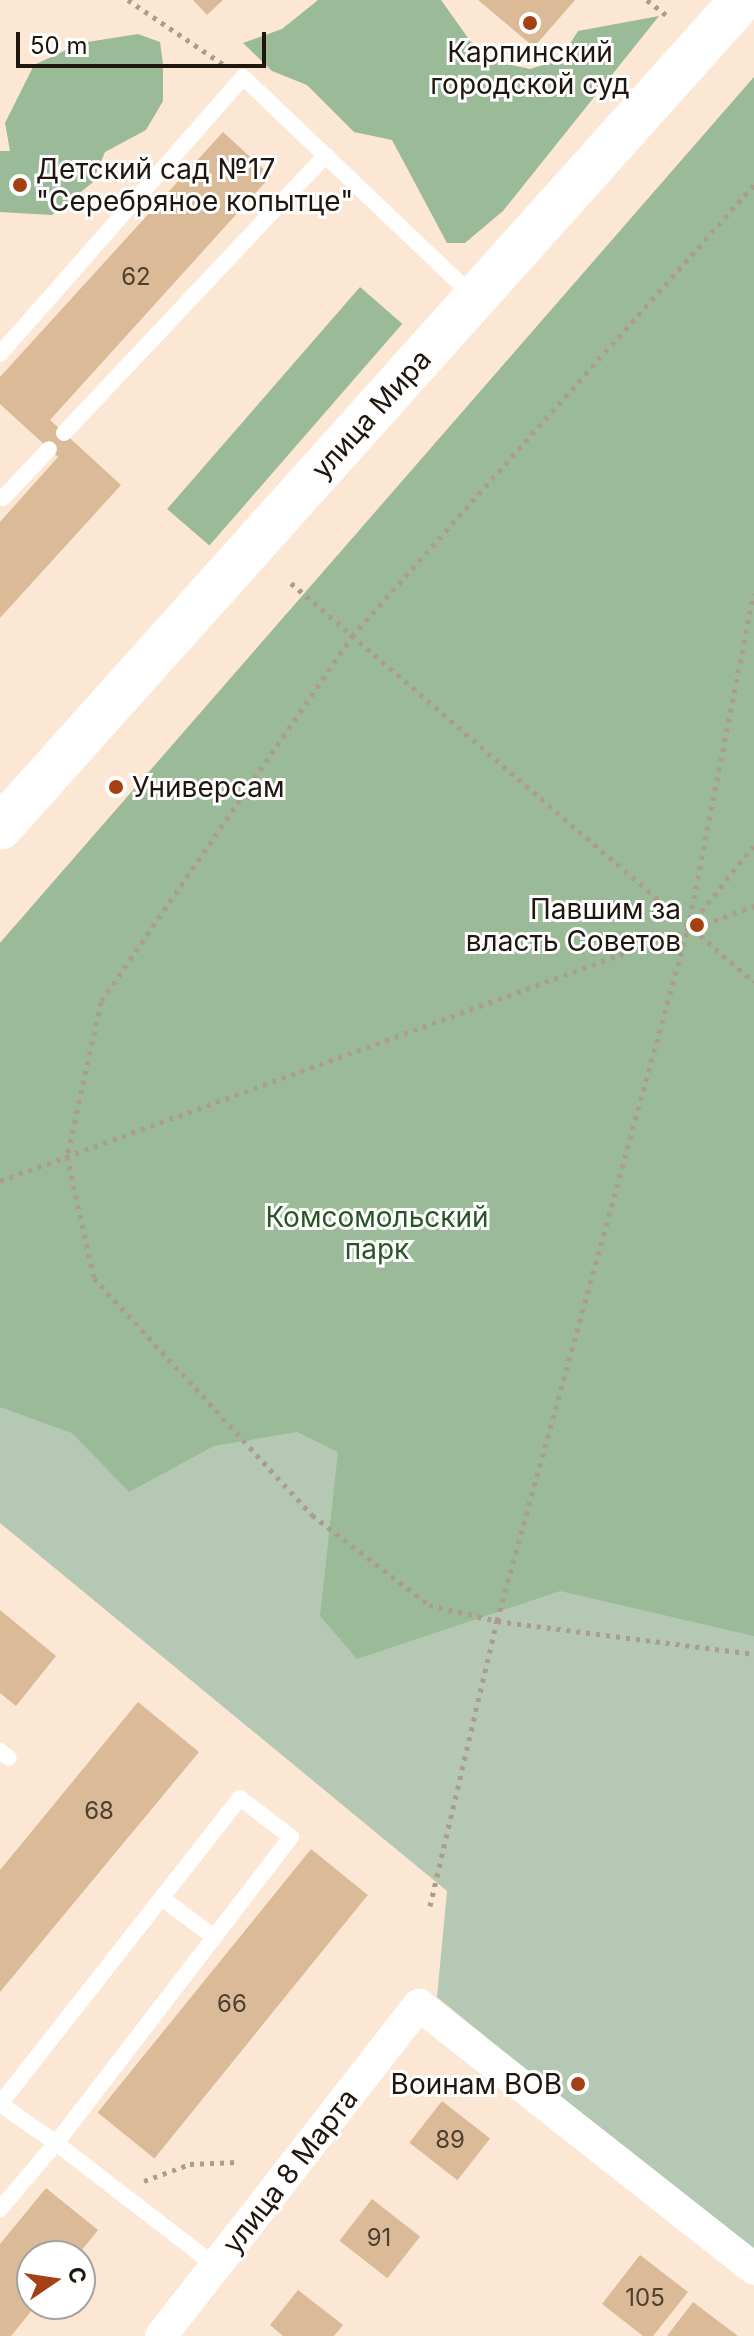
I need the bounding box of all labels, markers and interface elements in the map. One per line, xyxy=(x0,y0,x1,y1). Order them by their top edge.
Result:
marker: Карпинский городской суд xyxy=(521,14,539,32)
scale bar xyxy=(20,16,270,66)
text: 50 m xyxy=(30,31,88,60)
place label: Карпинский городской суд xyxy=(430,35,630,101)
place label: Детский сад №17 "Серебряное копытце" xyxy=(36,152,353,218)
marker: Детский сад №17 "Серебряное копытце" xyxy=(11,176,29,194)
house number: 62 xyxy=(121,263,151,291)
street label: улица Мира xyxy=(304,342,438,486)
place label: Универсам xyxy=(132,770,284,804)
marker: Универсам xyxy=(107,778,125,796)
place label: Павшим за власть Советов xyxy=(466,892,681,958)
marker: Павшим за власть Советов xyxy=(688,916,706,934)
park label: Комсомольский парк xyxy=(265,1200,489,1266)
house number: 68 xyxy=(84,1797,114,1825)
house number: 66 xyxy=(217,1990,247,2018)
place label: Воинам ВОВ xyxy=(391,2067,562,2101)
marker: Воинам ВОВ xyxy=(569,2075,587,2093)
street label: улица 8 Марта xyxy=(215,2082,365,2260)
house number: 89 xyxy=(435,2126,465,2154)
house number: 91 xyxy=(367,2224,391,2252)
north arrow xyxy=(16,2240,96,2320)
text: С xyxy=(63,2264,92,2286)
house number: 105 xyxy=(625,2284,665,2312)

